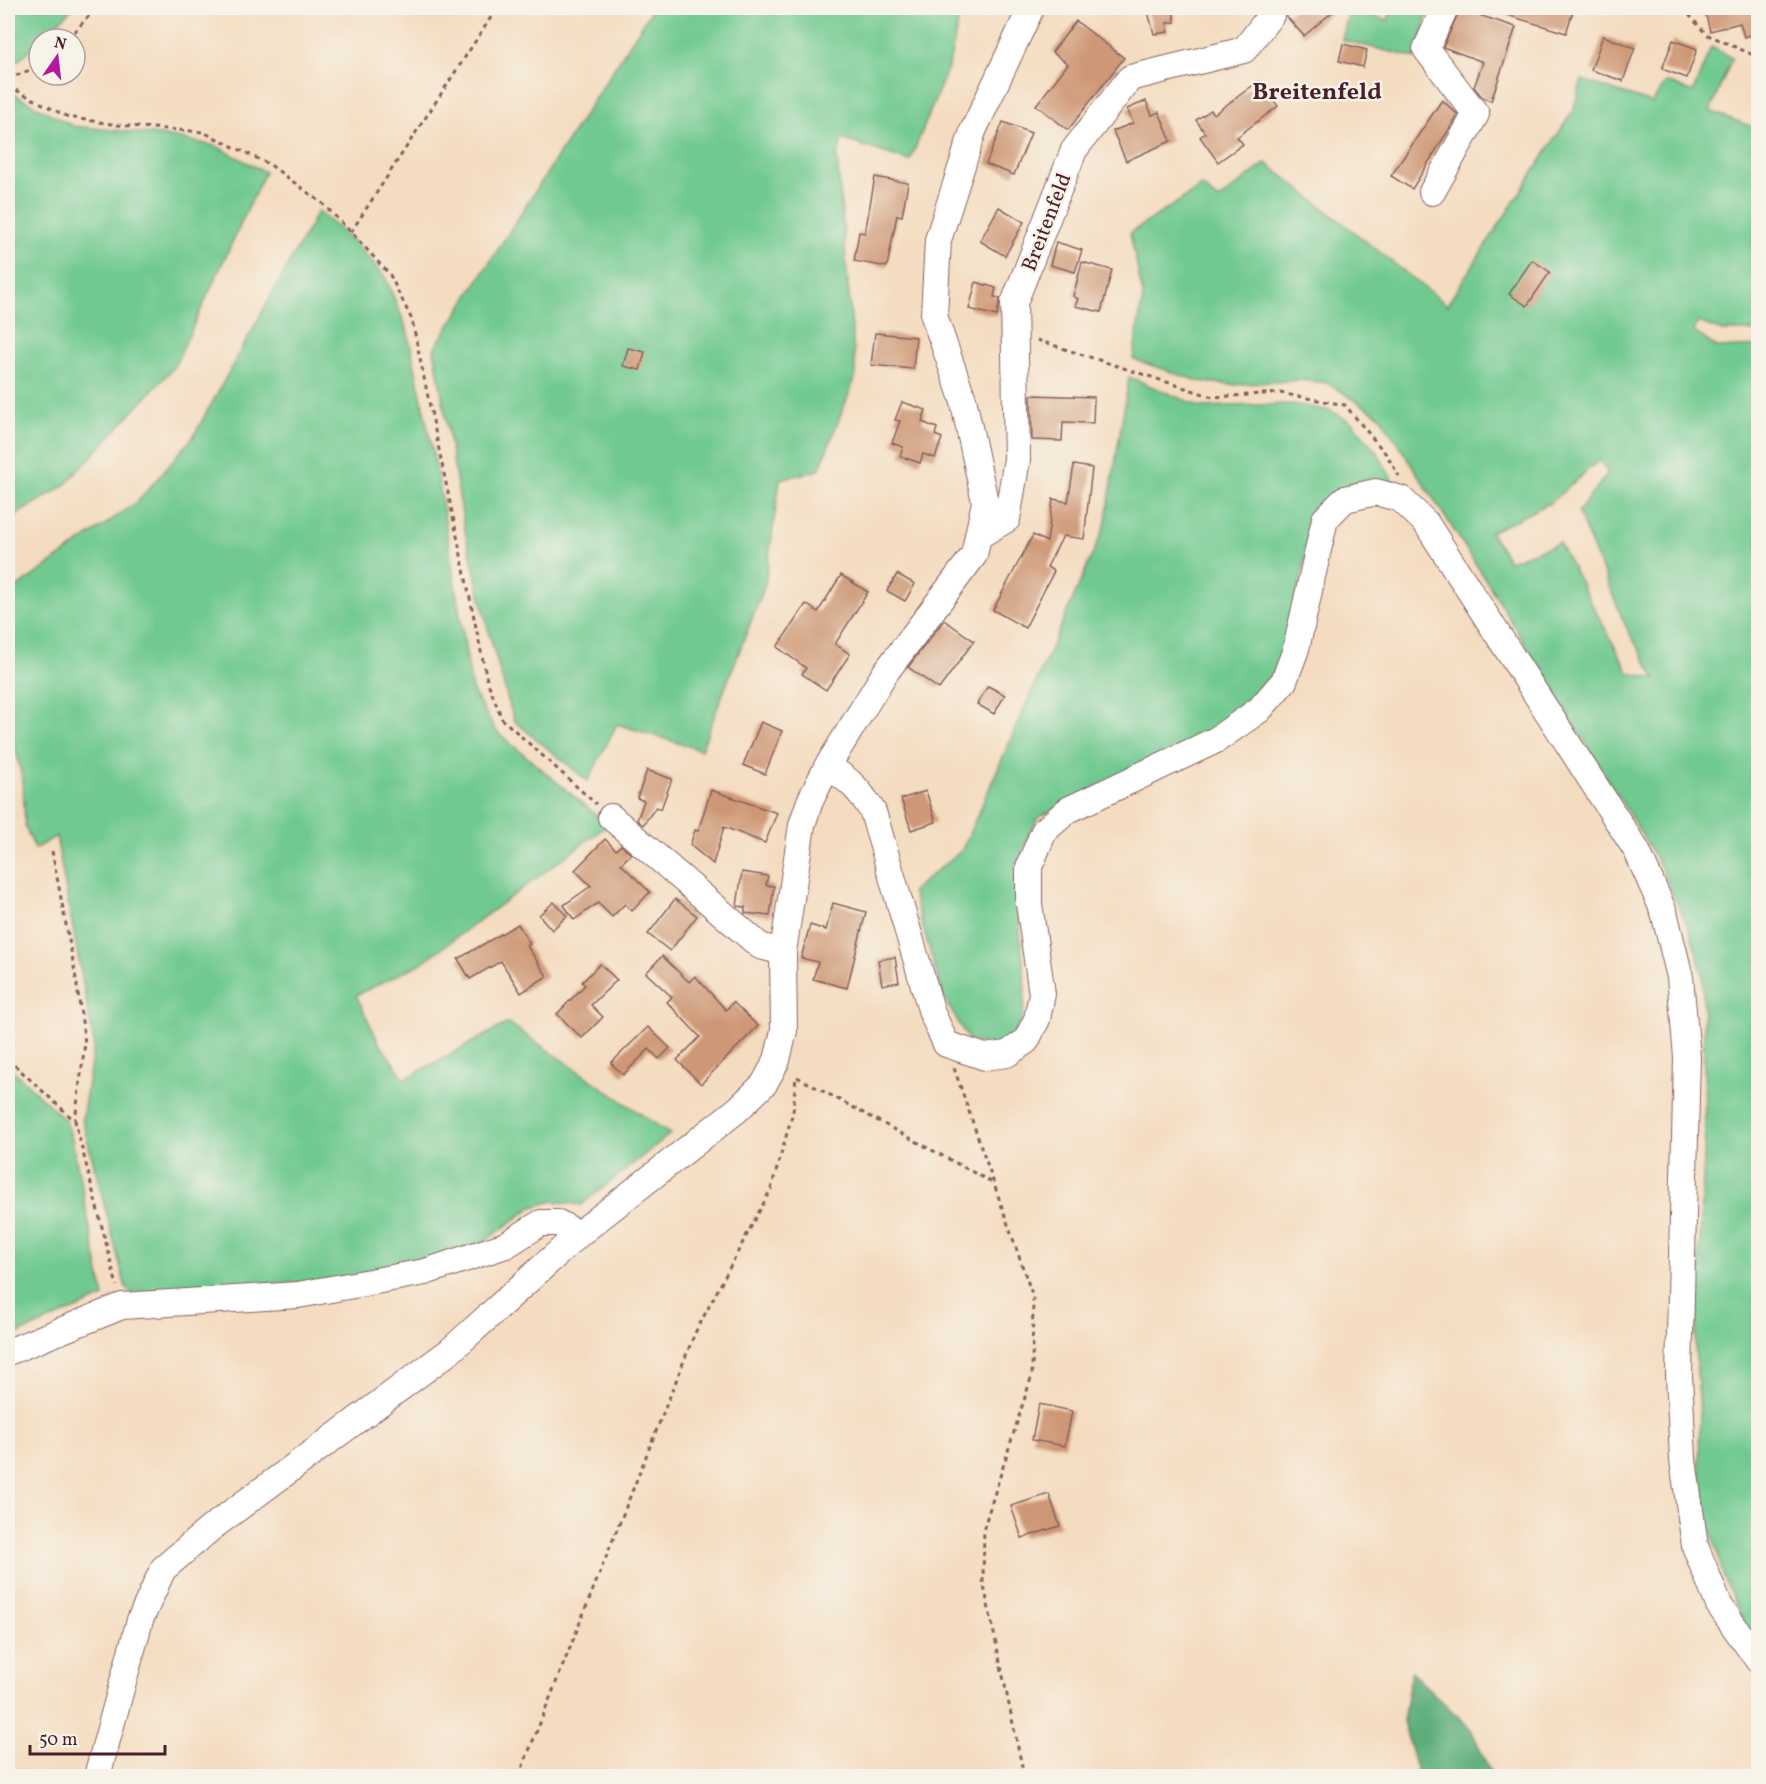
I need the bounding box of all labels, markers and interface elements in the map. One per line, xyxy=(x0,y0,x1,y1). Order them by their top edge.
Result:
north arrow xyxy=(27,27,87,87)
text: N xyxy=(52,32,69,57)
district label: Breitenfeld xyxy=(1252,76,1382,110)
street label: Breitenfeld xyxy=(1015,169,1079,276)
scale bar xyxy=(30,1718,165,1756)
text: 50 m xyxy=(39,1728,78,1753)

